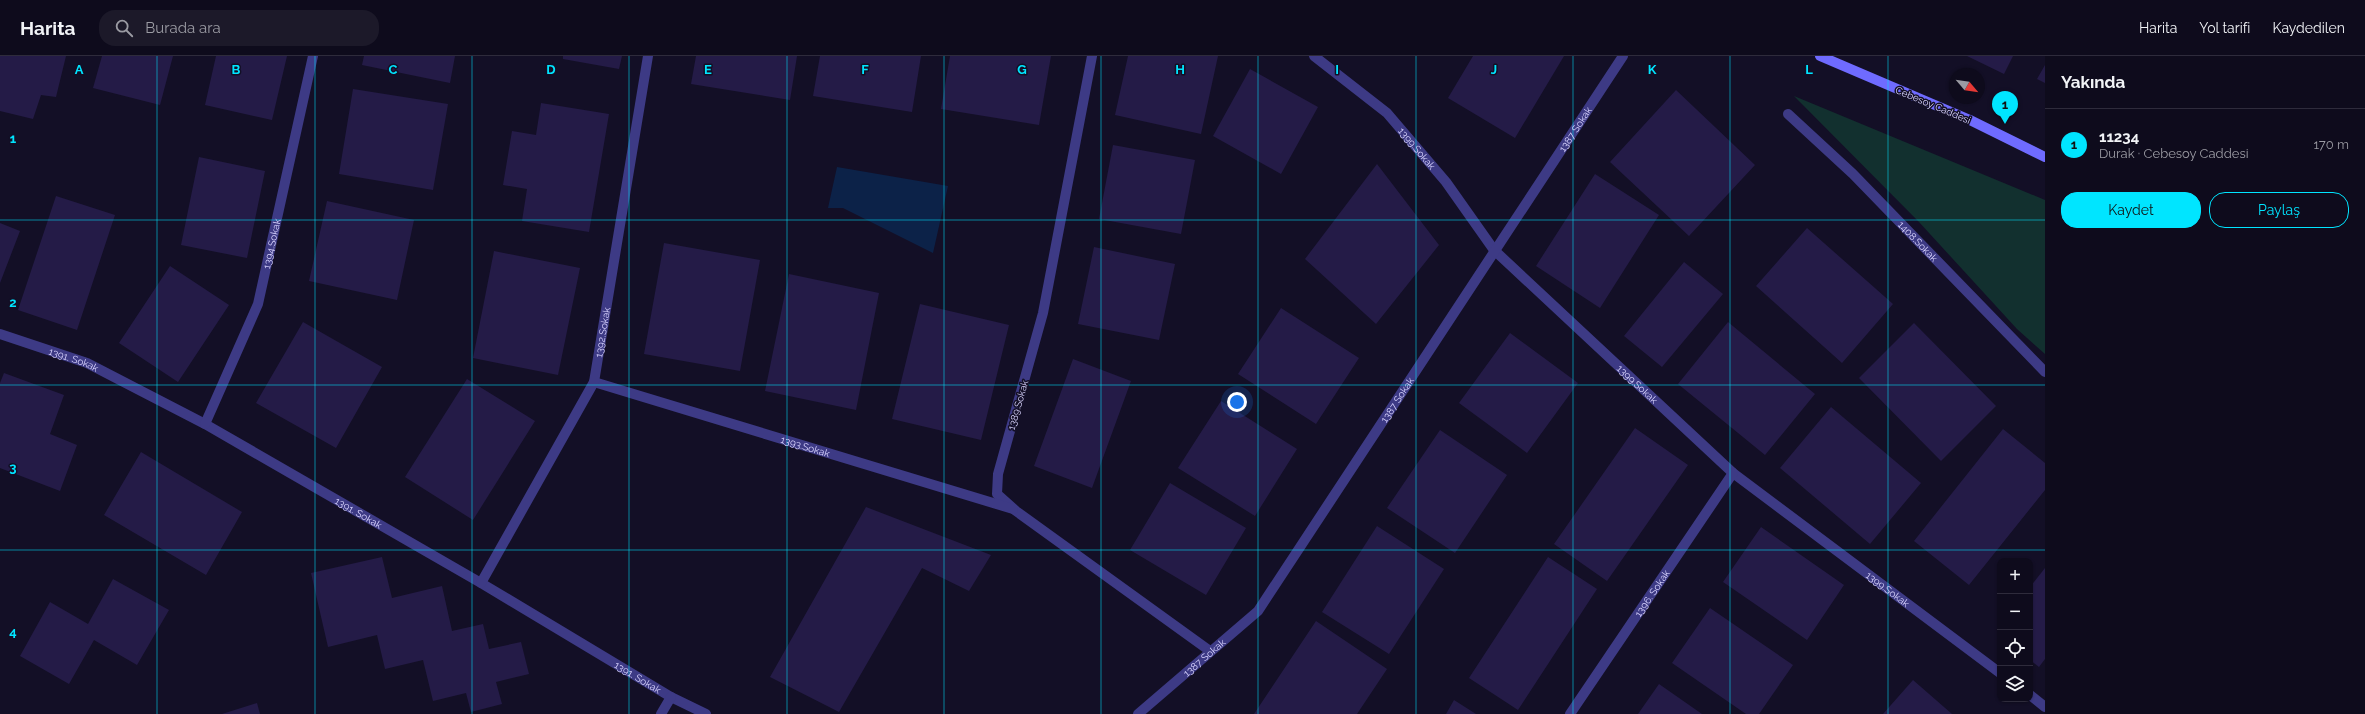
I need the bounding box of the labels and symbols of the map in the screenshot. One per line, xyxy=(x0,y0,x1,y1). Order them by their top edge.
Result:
text: A xyxy=(75,62,84,77)
text: B xyxy=(232,62,241,77)
text: C xyxy=(389,62,398,77)
text: D xyxy=(546,62,556,77)
text: E xyxy=(704,62,712,77)
text: F xyxy=(861,62,869,77)
text: G xyxy=(1017,62,1027,77)
text: H xyxy=(1175,62,1185,77)
text: I xyxy=(1335,62,1339,77)
text: J xyxy=(1491,62,1497,77)
text: K xyxy=(1648,62,1657,77)
text: L xyxy=(1805,62,1813,77)
north arrow xyxy=(1949,68,1985,104)
street label: Cebesoy Caddesi xyxy=(1894,84,1972,126)
pin: 1 xyxy=(1992,91,2018,124)
street label: 1387 Sokak xyxy=(1556,104,1594,154)
street label: 1399.Sokak xyxy=(1396,125,1438,172)
text: 1 xyxy=(10,131,17,146)
street label: 1394.Sokak xyxy=(261,217,282,270)
street label: 1408.Sokak xyxy=(1896,219,1941,264)
text: 2 xyxy=(9,295,17,310)
street label: 1392.Sokak xyxy=(593,306,612,358)
street label: 1391. Sokak xyxy=(47,345,101,374)
street label: 1399.Sokak xyxy=(1615,362,1661,406)
street label: 1387 Sokak xyxy=(1378,375,1416,424)
street label: 1389.Sokak xyxy=(1006,378,1031,431)
your location xyxy=(1227,392,1247,412)
street label: 1393.Sokak xyxy=(780,433,832,459)
text: 3 xyxy=(9,460,17,475)
street label: 1391. Sokak xyxy=(333,495,385,531)
street label: 1396. Sokak xyxy=(1632,567,1672,619)
street label: 1399.Sokak xyxy=(1864,569,1912,609)
text: 4 xyxy=(9,624,17,639)
street label: 1387 Sokak xyxy=(1181,636,1228,678)
street label: 1391. Sokak xyxy=(613,659,664,696)

